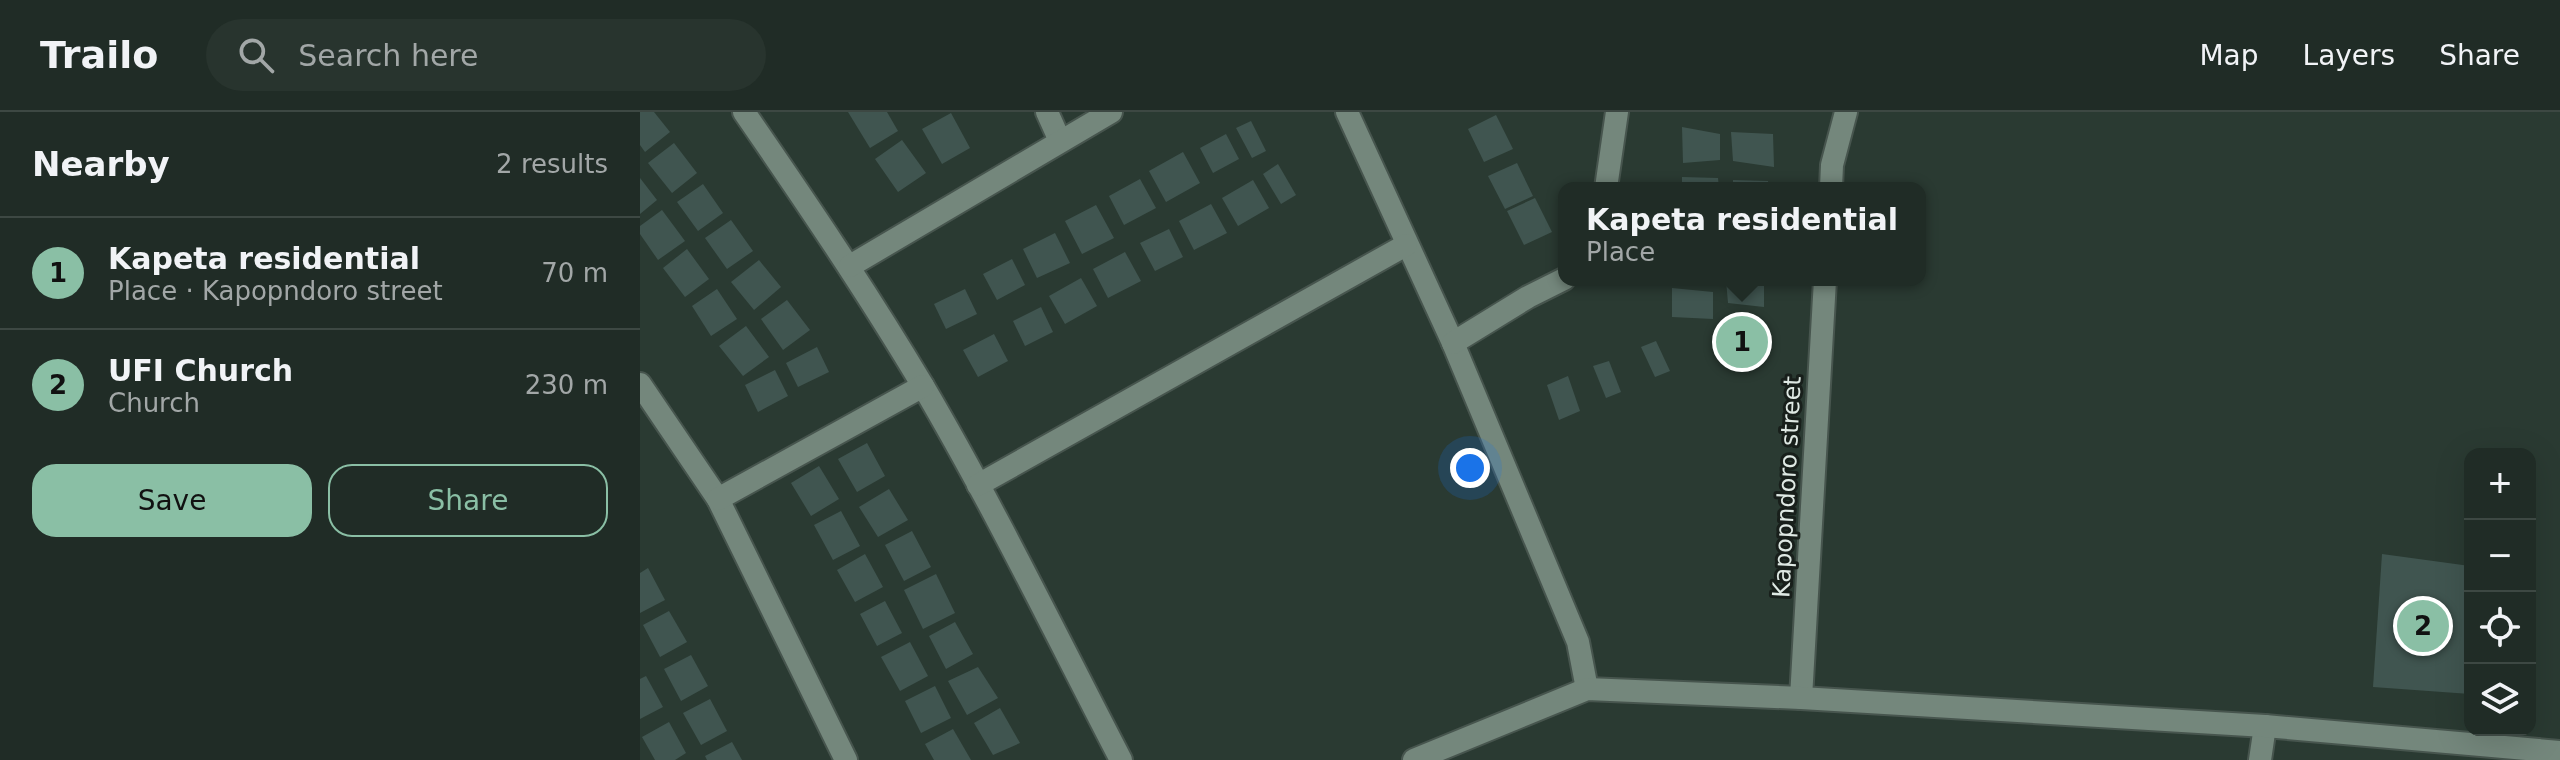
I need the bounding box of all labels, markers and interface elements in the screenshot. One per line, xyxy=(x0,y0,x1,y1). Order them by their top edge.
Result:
search box xyxy=(206,19,766,91)
text: Trailo xyxy=(40,33,158,77)
icon: search xyxy=(234,33,278,77)
text: Search here xyxy=(298,38,479,73)
text: Map xyxy=(2199,39,2259,72)
text: Layers xyxy=(2303,39,2395,72)
text: Share xyxy=(2439,39,2520,72)
text: Nearby xyxy=(32,144,170,184)
text: 2 results xyxy=(496,149,608,179)
popup xyxy=(1558,182,1926,286)
text: Kapeta residential xyxy=(1586,202,1898,237)
text: Place xyxy=(1586,237,1655,267)
text: Kapeta residential xyxy=(108,241,420,276)
text: 1 xyxy=(49,258,67,288)
text: 70 m xyxy=(541,258,608,288)
text: Place · Kapopndoro street xyxy=(108,276,443,306)
pin: 1 xyxy=(1716,312,1768,372)
text: UFI Church xyxy=(108,353,293,388)
text: 2 xyxy=(49,370,67,400)
text: 230 m xyxy=(525,370,608,400)
street label: Kapopndoro street xyxy=(1767,375,1807,599)
text: Church xyxy=(108,388,200,418)
your location xyxy=(1450,448,1490,488)
map controls xyxy=(2464,448,2536,736)
button: + xyxy=(2464,448,2536,520)
button: Save xyxy=(32,464,312,537)
button: Share xyxy=(328,464,608,537)
button: − xyxy=(2464,520,2536,592)
button: locate xyxy=(2464,592,2536,664)
pin: 2 xyxy=(2397,596,2449,656)
button: layers xyxy=(2464,664,2536,736)

